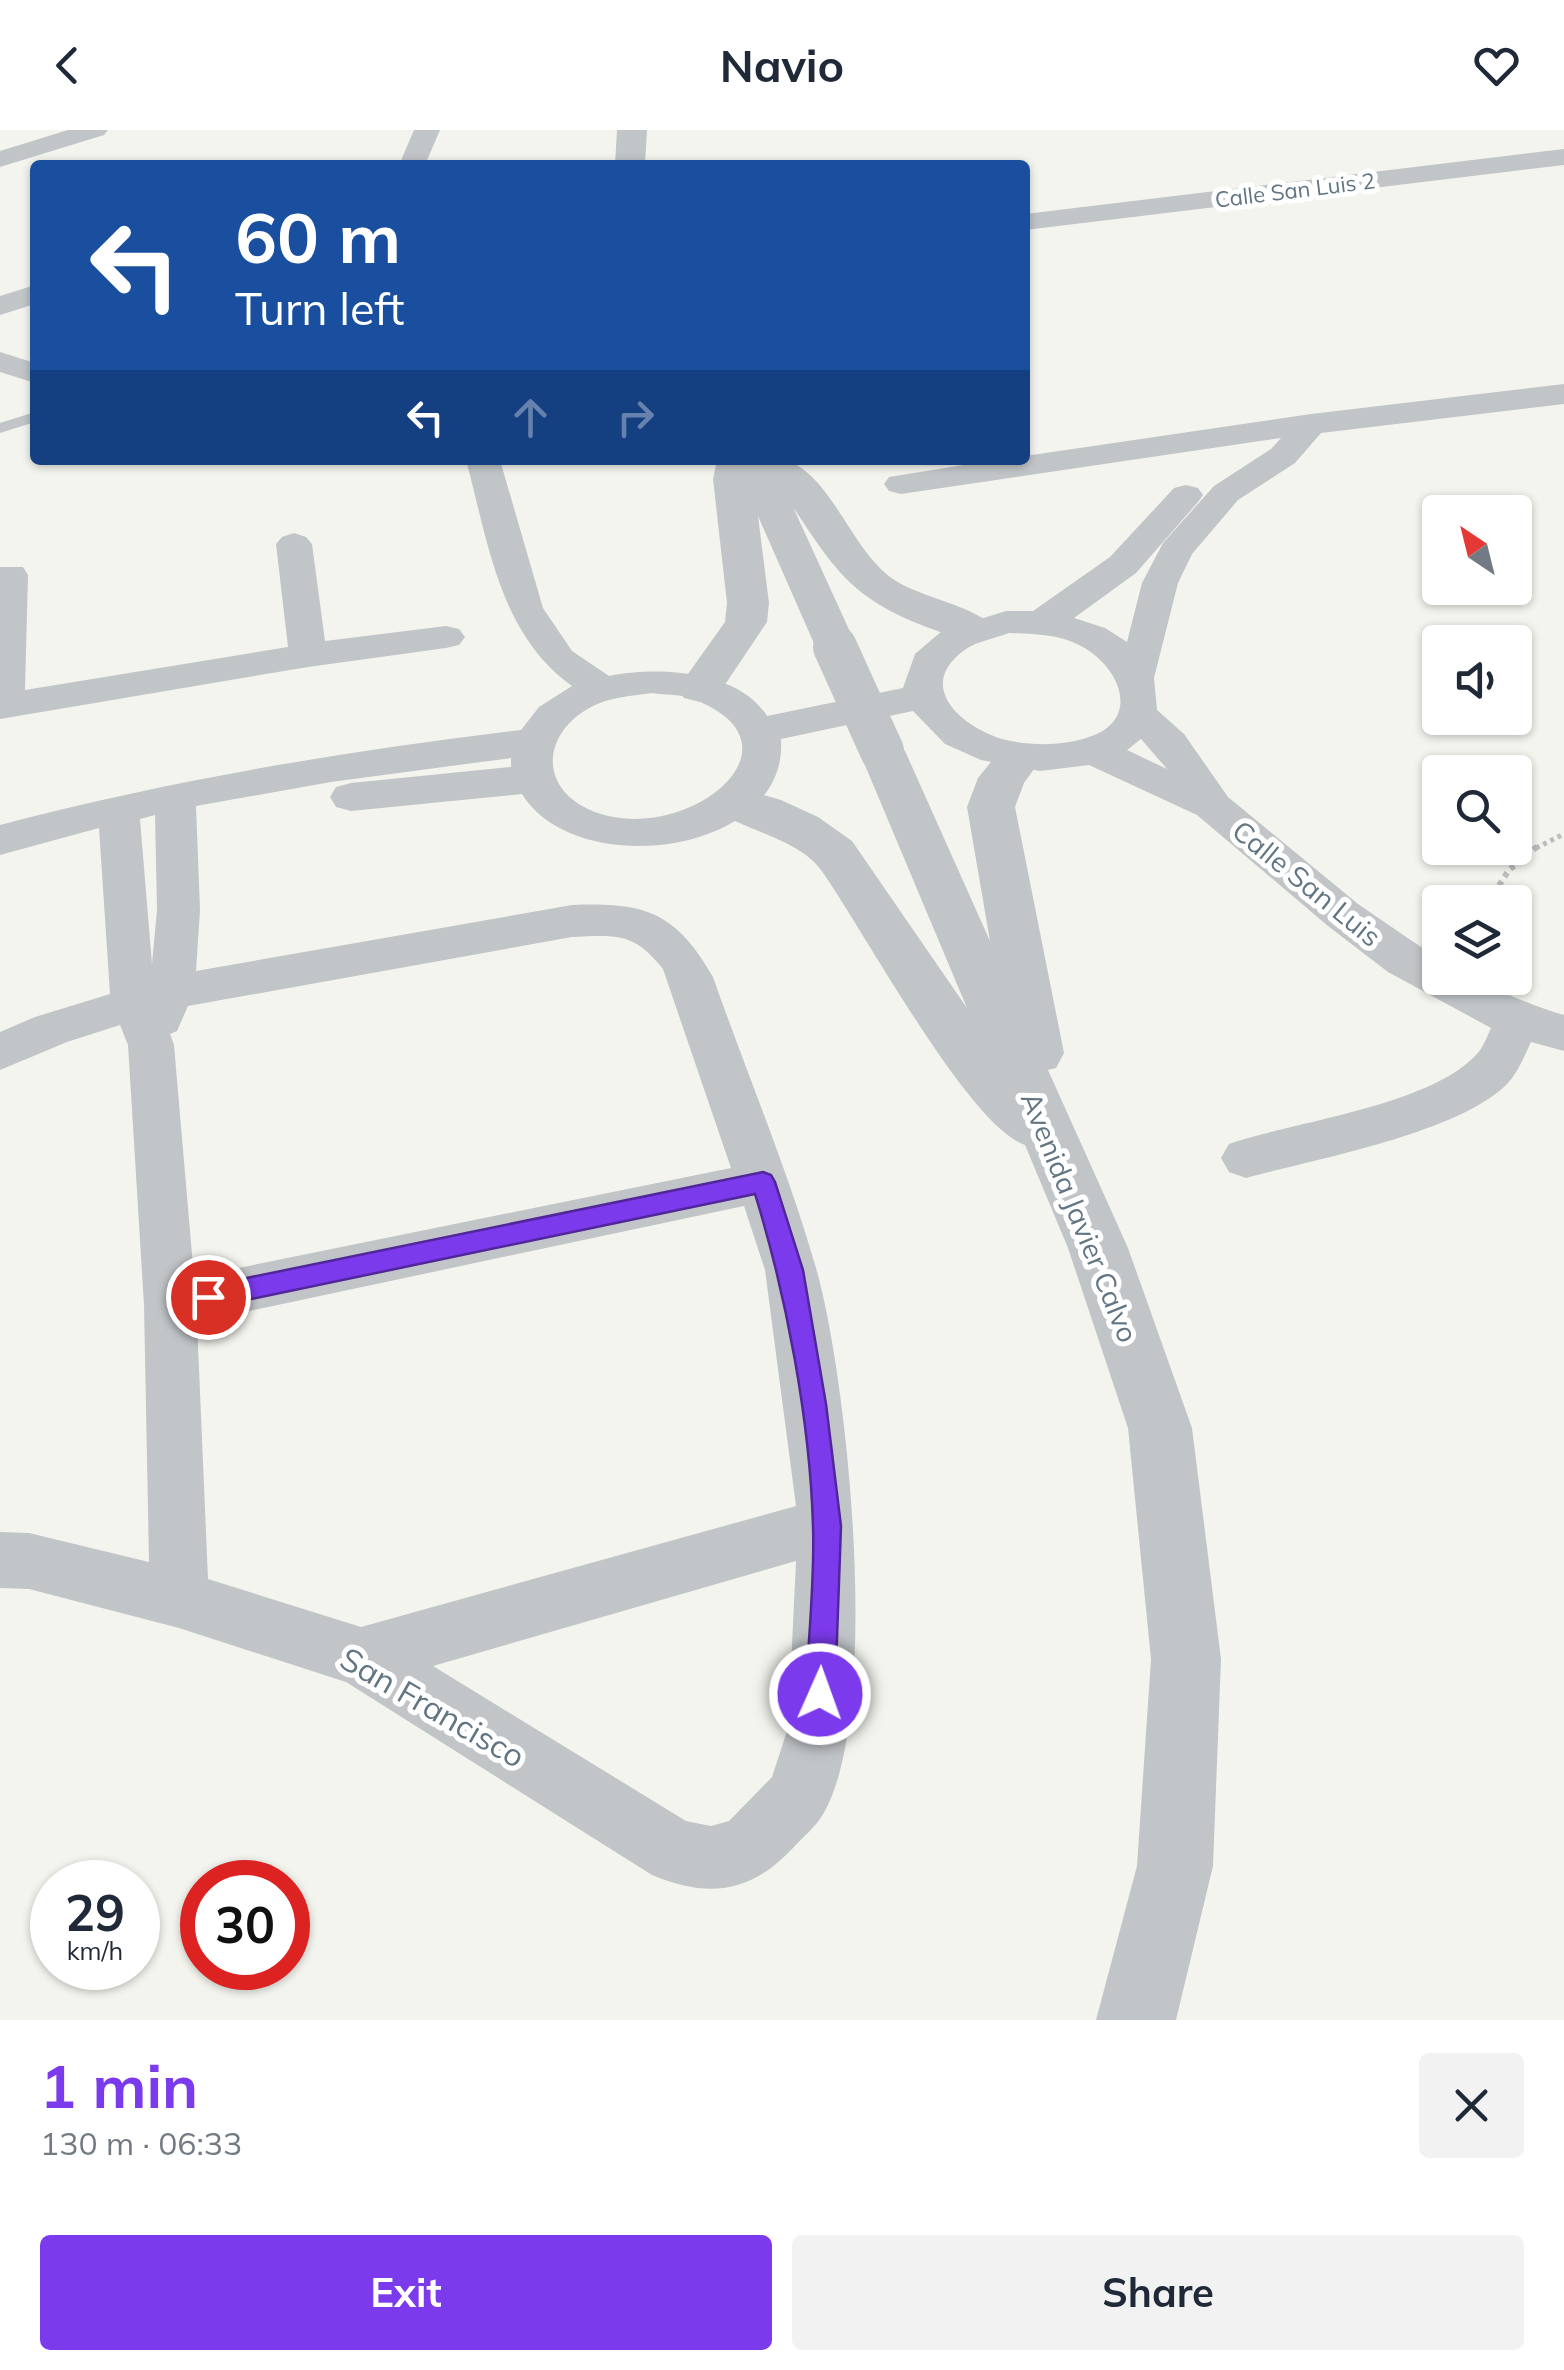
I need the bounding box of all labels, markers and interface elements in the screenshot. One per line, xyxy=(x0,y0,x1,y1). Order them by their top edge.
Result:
text: Navio xyxy=(720,37,844,93)
icon: back xyxy=(40,38,95,93)
icon: heart xyxy=(1469,38,1524,93)
street label: Calle San Luis 2 xyxy=(1213,166,1377,214)
text: 60 m xyxy=(235,193,401,281)
icon: left xyxy=(70,200,200,330)
text: Turn left xyxy=(235,280,404,336)
icon: left xyxy=(398,390,453,445)
icon: ahead xyxy=(503,390,558,445)
icon: right xyxy=(608,390,663,445)
north arrow xyxy=(1422,495,1532,605)
map controls xyxy=(1422,495,1532,995)
button: sound xyxy=(1422,625,1532,735)
button: search xyxy=(1422,755,1532,865)
street label: Calle San Luis xyxy=(1226,812,1388,954)
button: layers xyxy=(1422,885,1532,995)
street label: Avenida Javier Calvo xyxy=(1014,1087,1146,1347)
pin xyxy=(166,1255,251,1340)
icon: arrive xyxy=(181,1270,236,1325)
street label: San Francisco xyxy=(334,1638,532,1776)
position arrow xyxy=(768,1642,872,1746)
speed limit sign: 30 xyxy=(180,1860,310,1990)
text: 29 xyxy=(65,1881,125,1944)
text: km/h xyxy=(67,1935,123,1966)
text: 1 min xyxy=(40,2048,198,2123)
button: close xyxy=(1419,2053,1524,2158)
text: 130 m · 06:33 xyxy=(40,2123,242,2163)
button: Exit xyxy=(40,2235,772,2350)
button: Share xyxy=(792,2235,1524,2350)

